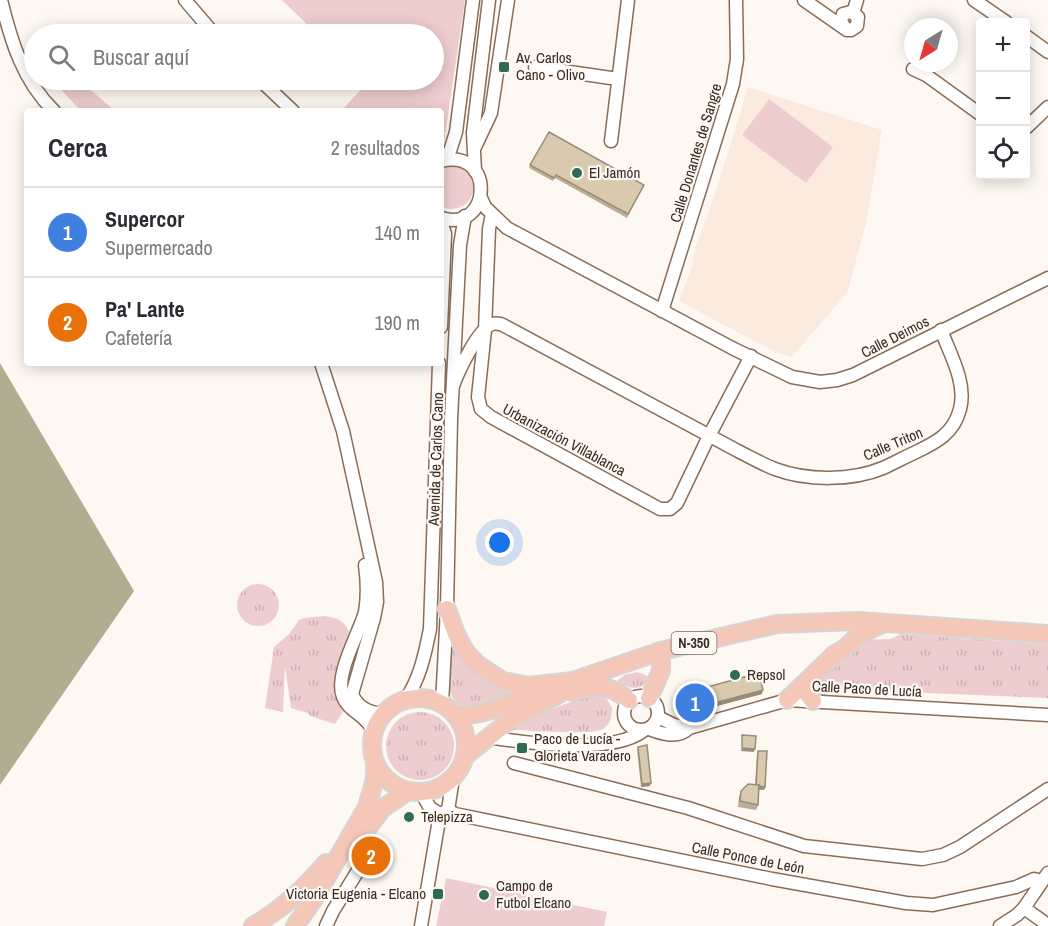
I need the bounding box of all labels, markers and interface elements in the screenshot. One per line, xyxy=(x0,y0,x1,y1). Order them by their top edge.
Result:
north arrow xyxy=(904,18,958,72)
map controls xyxy=(976,18,1030,180)
button: + xyxy=(976,18,1030,72)
search box xyxy=(24,24,444,90)
icon: search xyxy=(45,41,78,74)
text: Buscar aquí xyxy=(93,42,189,72)
place label: Av. Carlos Cano - Olivo xyxy=(515,47,585,85)
marker: Av. Carlos Cano - Olivo xyxy=(497,60,511,74)
button: − xyxy=(976,72,1030,126)
street label: Calle Donantes de Sangre xyxy=(664,81,727,225)
button: locate xyxy=(976,126,1030,180)
text: Cerca xyxy=(48,130,107,165)
text: 2 resultados xyxy=(331,134,420,161)
place label: El Jamón xyxy=(589,162,640,183)
marker: El Jamón xyxy=(570,166,584,180)
text: Supercor xyxy=(105,204,184,234)
text: 1 xyxy=(63,219,72,246)
text: 140 m xyxy=(374,219,420,246)
text: Supermercado xyxy=(105,234,213,261)
text: Pa' Lante xyxy=(105,294,185,324)
text: 2 xyxy=(63,309,72,336)
text: 190 m xyxy=(374,309,420,336)
street label: Calle Deimos xyxy=(857,310,932,363)
text: Cafetería xyxy=(105,324,172,351)
street label: Avenida de Carlos Cano xyxy=(423,392,448,527)
street label: Urbanización Villablanca xyxy=(499,398,630,481)
street label: Calle Triton xyxy=(860,422,926,465)
your location xyxy=(485,528,514,557)
road number: N-350 xyxy=(672,632,716,654)
place label: Repsol xyxy=(747,664,785,685)
marker: Repsol xyxy=(728,668,742,682)
street label: Calle Paco de Lucía xyxy=(812,675,923,702)
pin: 1 xyxy=(676,680,714,726)
place label: Paco de Lucía - Glorieta Varadero xyxy=(534,728,631,766)
marker: Paco de Lucía - Glorieta Varadero xyxy=(515,741,529,755)
place label: Telepizza xyxy=(421,806,473,827)
marker: Telepizza xyxy=(402,810,416,824)
pin: 2 xyxy=(352,834,391,878)
street label: Calle Ponce de León xyxy=(690,836,806,879)
place label: Campo de Futbol Elcano xyxy=(496,875,571,913)
place label: Victoria Eugenia - Elcano xyxy=(286,883,426,904)
marker: Victoria Eugenia - Elcano xyxy=(431,887,445,901)
marker: Campo de Futbol Elcano xyxy=(477,888,491,902)

